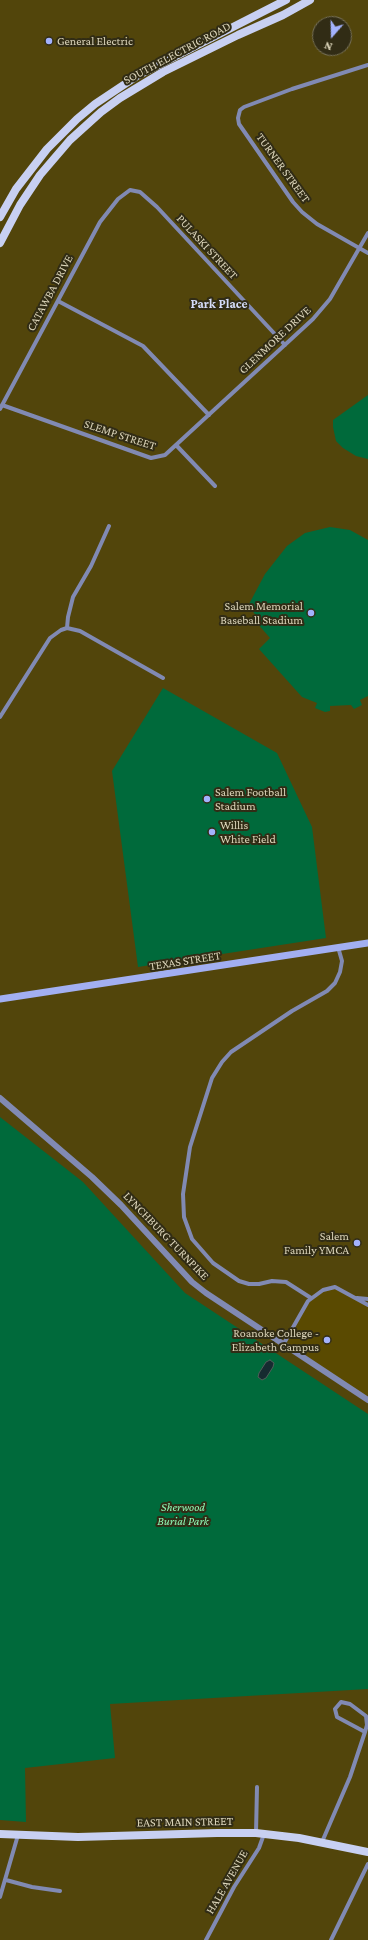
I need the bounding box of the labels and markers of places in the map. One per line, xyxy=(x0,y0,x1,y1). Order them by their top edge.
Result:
place label: General Electric xyxy=(57,34,133,48)
marker: General Electric xyxy=(44,36,54,46)
place label: Salem Memorial Baseball Stadium xyxy=(220,599,303,627)
marker: Salem Memorial Baseball Stadium xyxy=(306,608,316,618)
place label: Salem Football Stadium xyxy=(215,785,286,813)
marker: Salem Football Stadium xyxy=(202,794,212,804)
place label: Willis White Field xyxy=(220,818,276,846)
marker: Willis White Field xyxy=(207,827,217,837)
place label: Salem Family YMCA xyxy=(284,1229,349,1257)
marker: Salem Family YMCA xyxy=(352,1238,362,1248)
place label: Roanoke College - Elizabeth Campus xyxy=(232,1326,319,1354)
marker: Roanoke College - Elizabeth Campus xyxy=(322,1335,332,1345)

